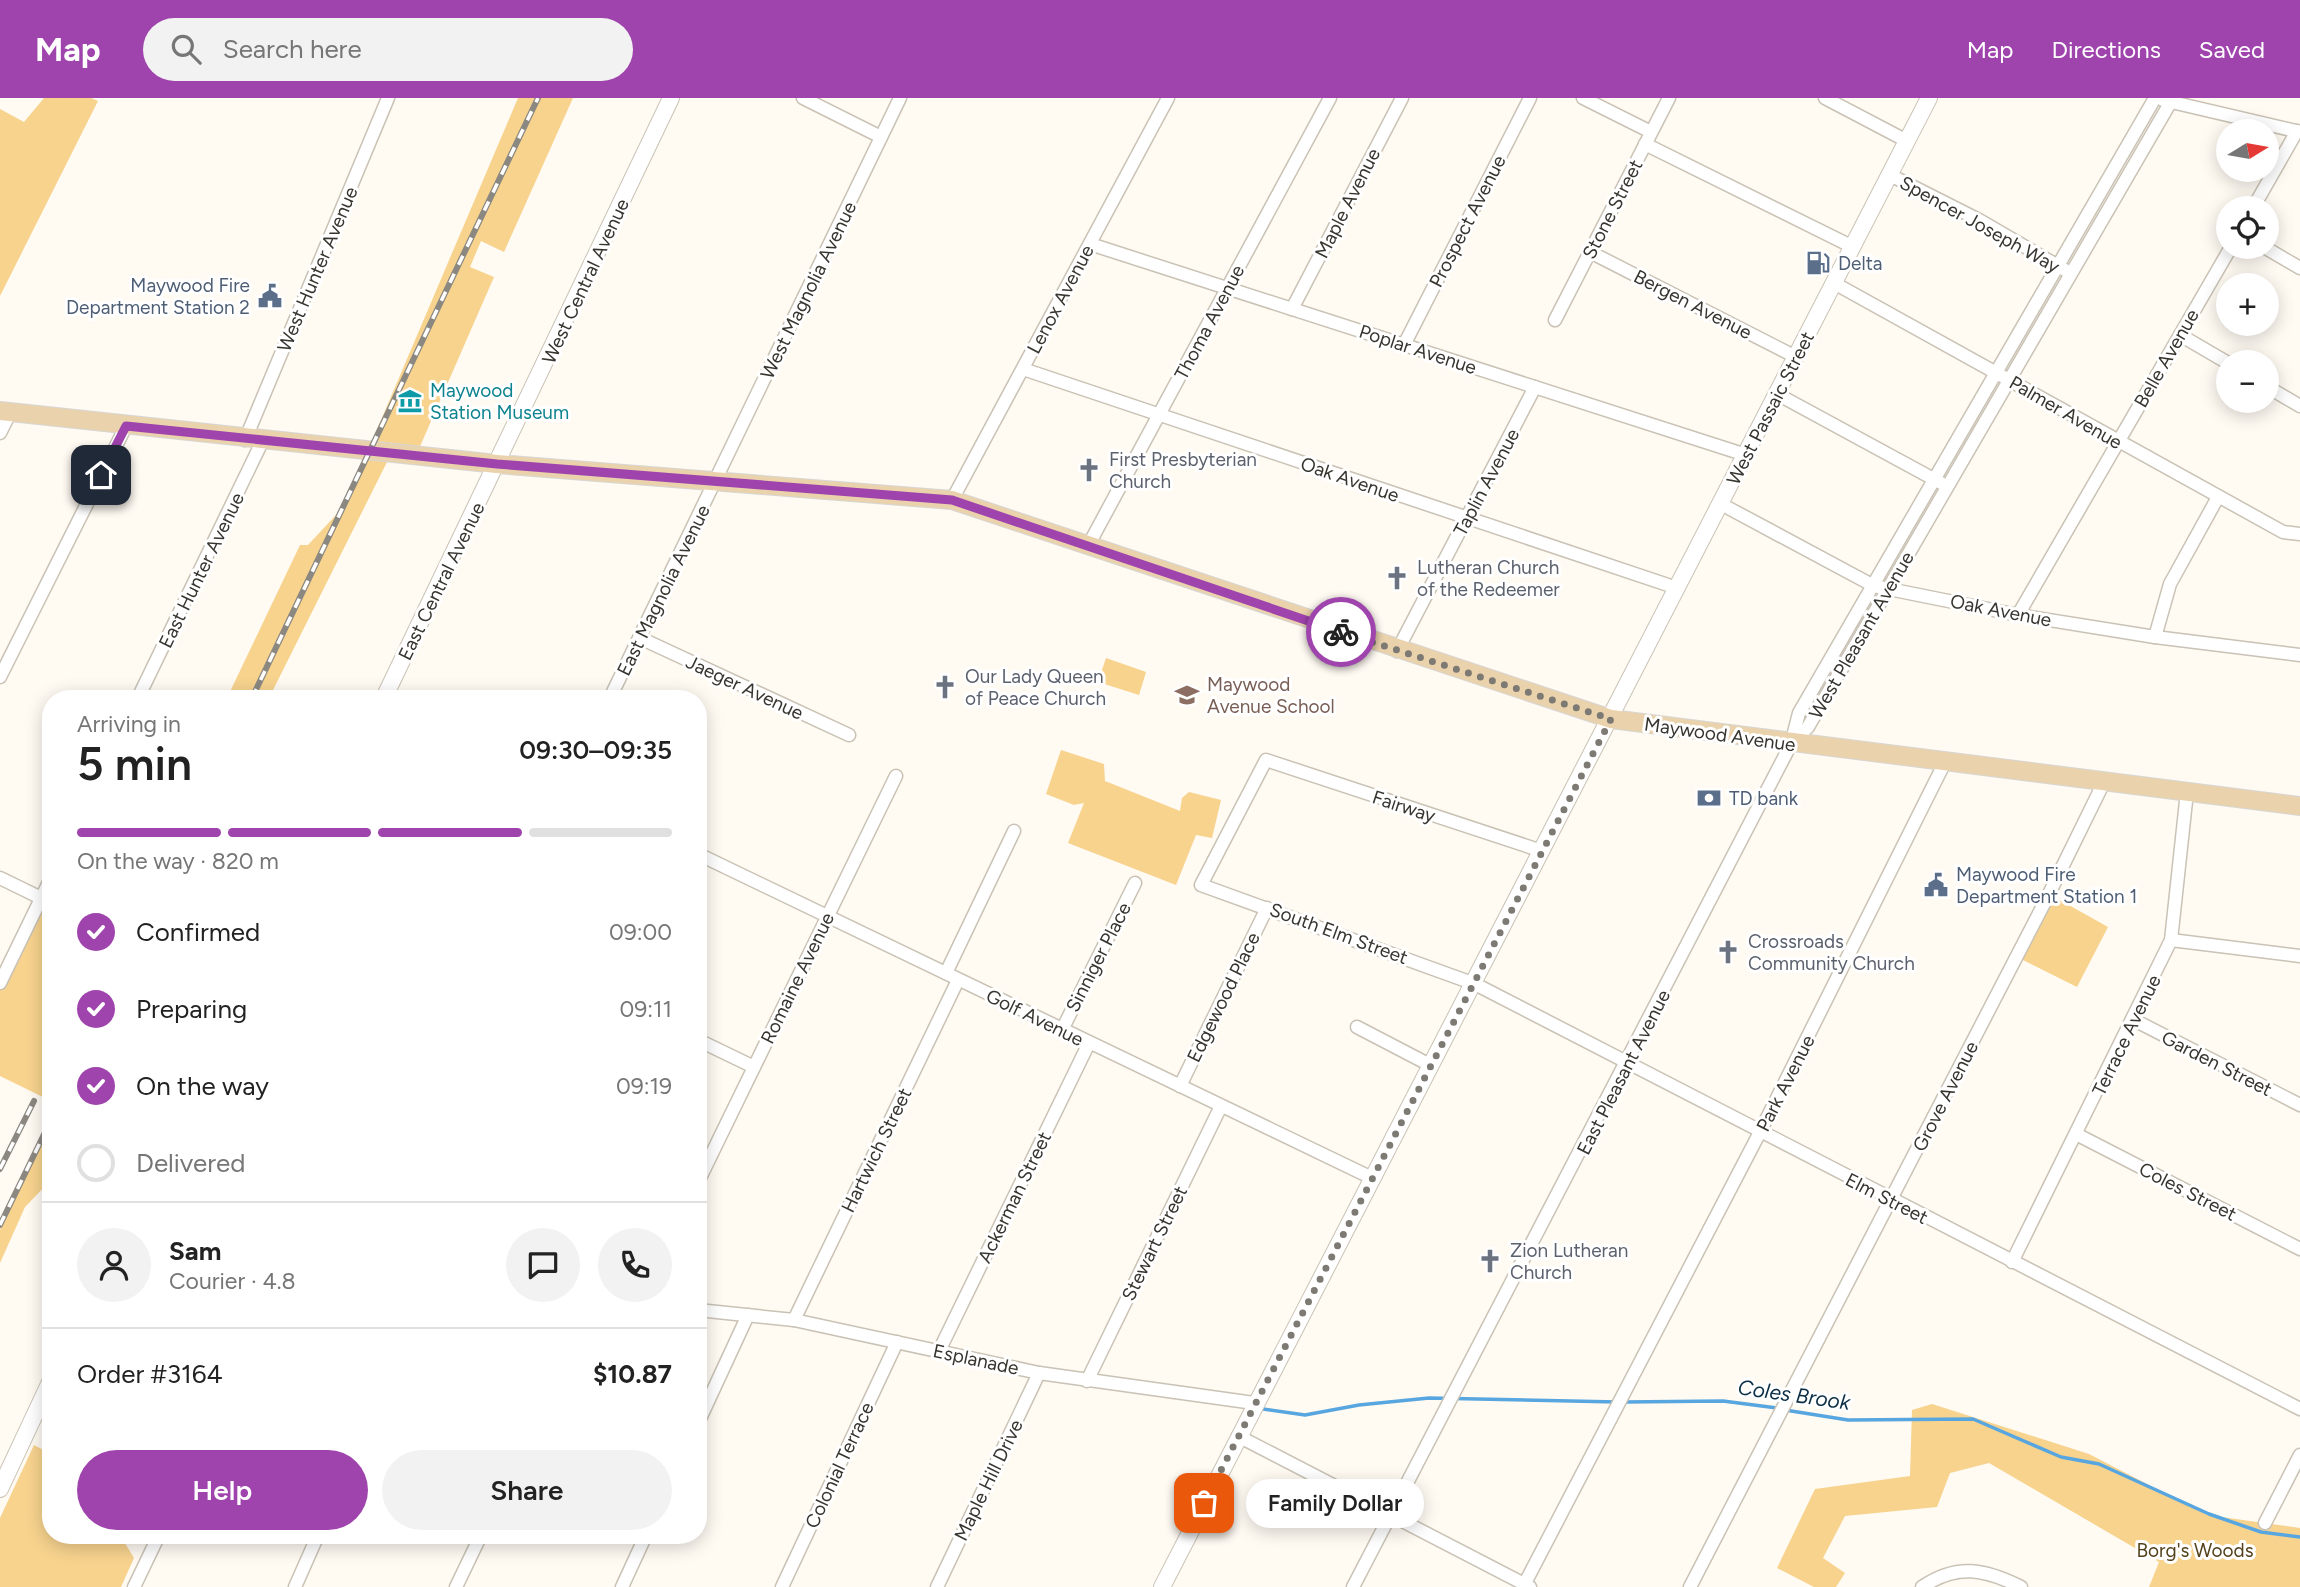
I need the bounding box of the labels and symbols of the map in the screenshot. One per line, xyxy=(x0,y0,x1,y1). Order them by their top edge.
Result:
north arrow xyxy=(2216,119,2278,182)
street label: Maple Avenue xyxy=(1310,144,1385,262)
street label: Prospect Avenue xyxy=(1424,151,1511,291)
street label: Stone Street xyxy=(1578,156,1647,263)
street label: Spencer Joseph Way xyxy=(1896,171,2064,278)
street label: West Hunter Avenue xyxy=(272,183,363,355)
street label: West Central Avenue xyxy=(537,195,634,367)
street label: West Magnolia Avenue xyxy=(756,198,861,383)
street label: Lenox Avenue xyxy=(1022,241,1099,358)
fuel station icon: Delta xyxy=(1804,249,1832,277)
place label: Delta xyxy=(1838,252,1882,275)
street label: Thoma Avenue xyxy=(1169,261,1249,384)
street label: Bergen Avenue xyxy=(1630,265,1756,344)
place label: Maywood Fire Department Station 2 xyxy=(66,274,250,319)
public building icon: Maywood Fire Department Station 2 xyxy=(256,282,284,310)
street label: Belle Avenue xyxy=(2129,305,2204,411)
street label: Poplar Avenue xyxy=(1356,320,1480,379)
street label: West Passaic Street xyxy=(1722,328,1819,489)
street label: Palmer Avenue xyxy=(2005,371,2126,454)
place label: Maywood Station Museum xyxy=(430,379,569,424)
museum icon: Maywood Station Museum xyxy=(396,387,424,415)
street label: Taplin Avenue xyxy=(1449,425,1524,540)
pin xyxy=(71,445,131,505)
place label: First Presbyterian Church xyxy=(1109,448,1257,493)
street label: Oak Avenue xyxy=(1298,452,1402,507)
church icon: First Presbyterian Church xyxy=(1075,456,1103,484)
street label: East Hunter Avenue xyxy=(154,489,249,652)
street label: East Central Avenue xyxy=(393,499,490,664)
street label: East Magnolia Avenue xyxy=(612,501,715,679)
street label: West Pleasant Avenue xyxy=(1804,548,1919,723)
place label: Lutheran Church of the Redeemer xyxy=(1417,556,1560,601)
church icon: Lutheran Church of the Redeemer xyxy=(1383,564,1411,592)
street label: Oak Avenue xyxy=(1948,589,2053,632)
courier xyxy=(1306,597,1376,667)
street label: Jaeger Avenue xyxy=(682,650,807,725)
place label: Our Lady Queen of Peace Church xyxy=(965,665,1106,710)
church icon: Our Lady Queen of Peace Church xyxy=(931,673,959,701)
place label: Maywood Avenue School xyxy=(1207,673,1335,718)
school or university icon: Maywood Avenue School xyxy=(1173,681,1201,709)
street label: Maywood Avenue xyxy=(1643,713,1797,756)
bank icon: TD bank xyxy=(1695,784,1723,812)
street label: Fairway xyxy=(1369,786,1438,827)
place label: TD bank xyxy=(1729,787,1799,810)
place label: Maywood Fire Department Station 1 xyxy=(1956,863,2137,908)
public building icon: Maywood Fire Department Station 1 xyxy=(1922,871,1950,899)
street label: South Elm Street xyxy=(1267,898,1411,969)
street label: Sinniger Place xyxy=(1061,899,1136,1016)
street label: Romaine Avenue xyxy=(756,909,839,1048)
street label: Edgewood Place xyxy=(1182,928,1265,1066)
place label: Crossroads Community Church xyxy=(1748,930,1915,975)
church icon: Crossroads Community Church xyxy=(1714,938,1742,966)
street label: Terrace Avenue xyxy=(2087,971,2166,1100)
street label: Golf Avenue xyxy=(982,984,1087,1051)
street label: East Pleasant Avenue xyxy=(1572,986,1675,1159)
street label: Garden Street xyxy=(2158,1026,2276,1101)
street label: Park Avenue xyxy=(1751,1031,1820,1135)
street label: Grove Avenue xyxy=(1908,1037,1983,1155)
street label: Hartwich Street xyxy=(836,1084,917,1216)
street label: Ackerman Street xyxy=(973,1128,1056,1267)
street label: Coles Street xyxy=(2135,1157,2240,1226)
street label: Elm Street xyxy=(1842,1168,1932,1229)
street label: Stewart Street xyxy=(1117,1182,1192,1304)
place label: Zion Lutheran Church xyxy=(1510,1239,1628,1284)
church icon: Zion Lutheran Church xyxy=(1476,1247,1504,1275)
street label: Esplanade xyxy=(931,1339,1021,1380)
water label: Coles Brook xyxy=(1736,1374,1853,1415)
street label: Colonial Terrace xyxy=(800,1399,879,1532)
street label: Maple Hill Drive xyxy=(949,1416,1028,1545)
pin xyxy=(1174,1473,1234,1533)
callout: Family Dollar xyxy=(1246,1478,1424,1528)
park label: Borg's Woods xyxy=(2136,1539,2254,1562)

